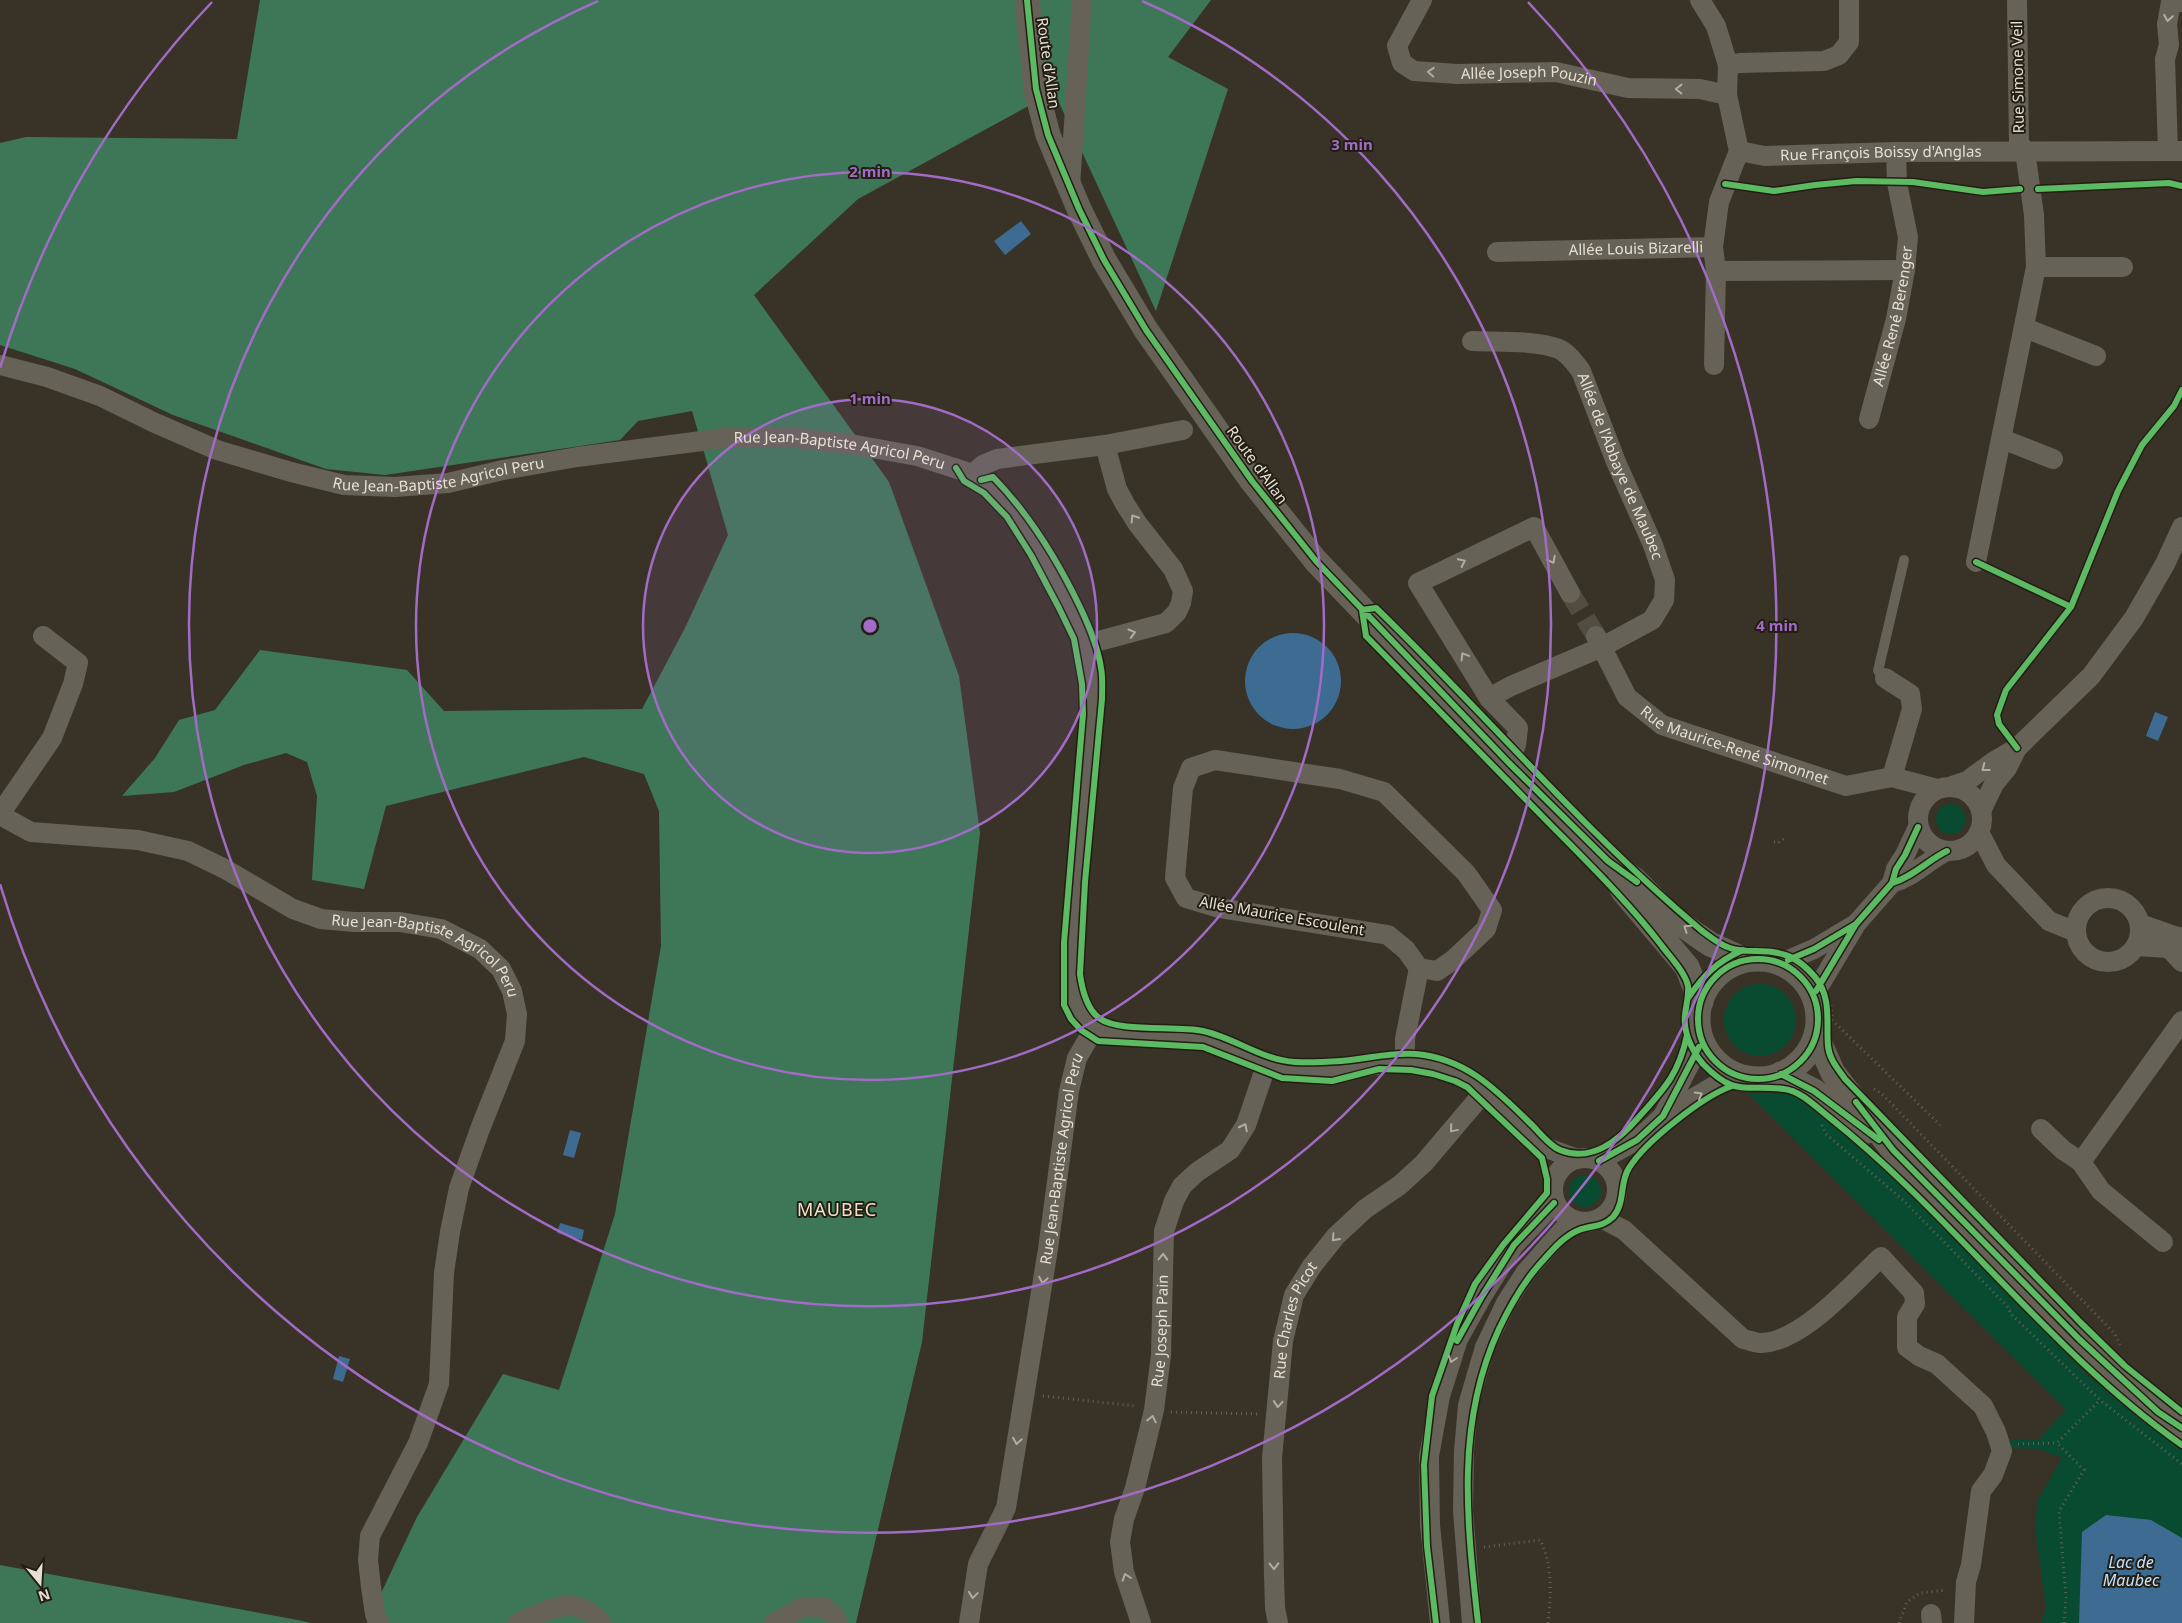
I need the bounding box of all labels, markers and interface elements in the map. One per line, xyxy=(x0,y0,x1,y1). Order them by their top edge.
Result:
one-way arrow xyxy=(2164,14,2174,23)
street label: Route d'Allan xyxy=(1033,16,1065,110)
street label: Rue Simone Veil xyxy=(2006,20,2028,134)
street label: Allée Joseph Pouzin xyxy=(1461,61,1599,90)
one-way arrow xyxy=(1427,67,1435,78)
one-way arrow xyxy=(1675,84,1683,94)
text: 3 min xyxy=(1331,134,1373,154)
street label: Rue François Boissy d'Anglas xyxy=(1780,141,1982,165)
text: 2 min xyxy=(849,161,891,181)
street label: Allée Louis Bizarelli xyxy=(1568,236,1703,259)
street label: Allée René Berenger xyxy=(1867,245,1916,388)
street label: Allée de l'Abbaye de Maubec xyxy=(1574,370,1668,562)
text: 1 min xyxy=(849,388,891,408)
street label: Route d'Allan xyxy=(1223,421,1293,508)
street label: Rue Jean-Baptiste Agricol Peru xyxy=(733,426,948,473)
street label: Rue Jean-Baptiste Agricol Peru xyxy=(331,452,546,496)
one-way arrow xyxy=(1130,514,1140,523)
one-way arrow xyxy=(1546,555,1556,564)
one-way arrow xyxy=(1457,557,1466,568)
text: 4 min xyxy=(1756,615,1798,635)
centre of rings xyxy=(861,617,879,635)
one-way arrow xyxy=(1127,629,1135,639)
one-way arrow xyxy=(1461,653,1471,662)
street label: Rue Maurice-René Simonnet xyxy=(1637,701,1832,789)
one-way arrow xyxy=(1981,762,1991,771)
street label: Allée Maurice Escoulent xyxy=(1198,891,1367,939)
street label: Rue Jean-Baptiste Agricol Peru xyxy=(331,909,524,999)
one-way arrow xyxy=(1684,925,1693,935)
street label: Rue Jean-Baptiste Agricol Peru xyxy=(1035,1048,1087,1266)
one-way arrow xyxy=(1694,1091,1703,1101)
one-way arrow xyxy=(1238,1123,1248,1132)
one-way arrow xyxy=(1450,1123,1459,1132)
district label: MAUBEC xyxy=(797,1197,877,1221)
one-way arrow xyxy=(1331,1233,1340,1242)
one-way arrow xyxy=(1157,1253,1168,1261)
street label: Rue Charles Picot xyxy=(1268,1256,1321,1380)
street label: Rue Joseph Pain xyxy=(1146,1274,1172,1388)
one-way arrow xyxy=(1038,1276,1049,1284)
one-way arrow xyxy=(1447,1354,1457,1363)
one-way arrow xyxy=(1272,1400,1283,1408)
one-way arrow xyxy=(1146,1415,1156,1424)
one-way arrow xyxy=(1012,1437,1023,1445)
water label: Lac de Maubec xyxy=(2103,1551,2160,1591)
north arrow xyxy=(15,1558,65,1608)
one-way arrow xyxy=(1269,1562,1279,1570)
one-way arrow xyxy=(1122,1573,1132,1582)
text: N xyxy=(36,1585,53,1607)
one-way arrow xyxy=(969,1591,979,1599)

